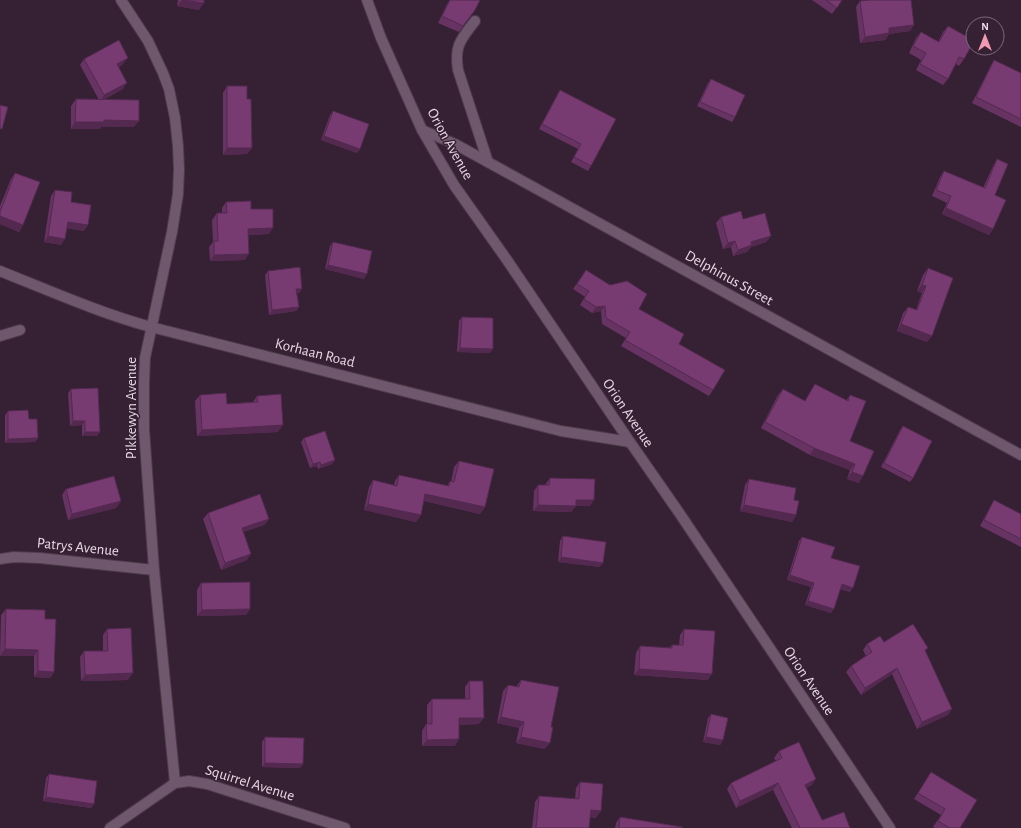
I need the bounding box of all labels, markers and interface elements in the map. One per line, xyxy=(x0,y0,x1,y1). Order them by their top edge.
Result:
north arrow xyxy=(965,16,1005,56)
text: N xyxy=(981,21,989,32)
street label: Orion Avenue xyxy=(424,106,476,182)
street label: Delphinus Street xyxy=(682,248,776,308)
street label: Korhaan Road xyxy=(274,336,357,370)
street label: Pikkewyn Avenue xyxy=(124,357,139,459)
street label: Orion Avenue xyxy=(600,376,656,450)
street label: Patrys Avenue xyxy=(36,535,120,559)
street label: Orion Avenue xyxy=(781,644,837,718)
street label: Squirrel Avenue xyxy=(204,762,296,804)

